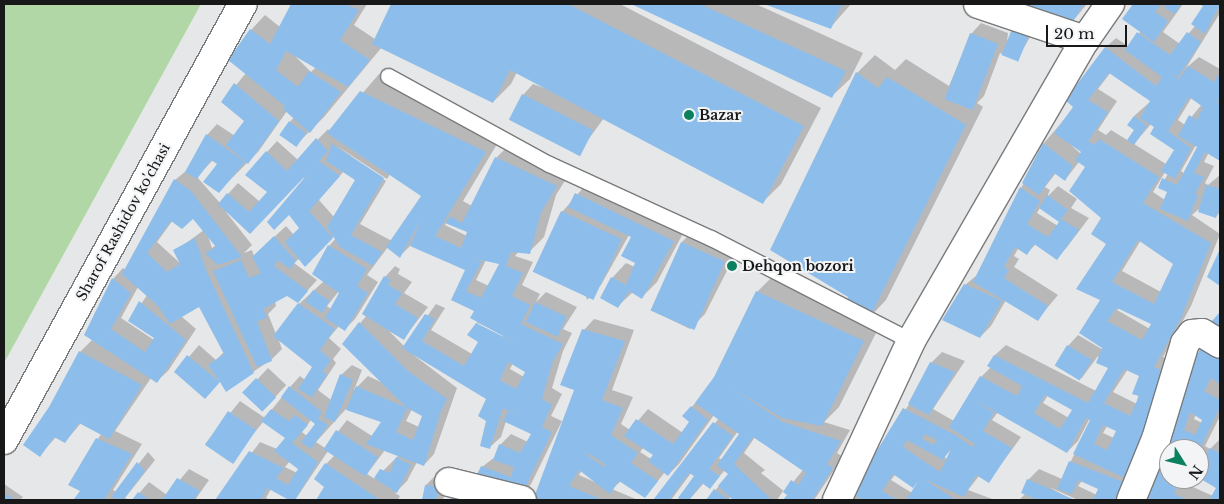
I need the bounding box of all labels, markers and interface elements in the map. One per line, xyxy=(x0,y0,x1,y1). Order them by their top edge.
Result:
scale bar xyxy=(1049,15,1130,47)
text: 20 m xyxy=(1054,24,1094,43)
place label: Bazar xyxy=(699,107,741,123)
marker: Bazar xyxy=(683,109,695,121)
street label: Sharof Rashidov ko'chasi xyxy=(72,140,174,304)
place label: Dehqon bozori xyxy=(742,258,853,274)
marker: Dehqon bozori xyxy=(726,260,738,272)
north arrow xyxy=(1159,439,1209,489)
text: N xyxy=(1184,462,1206,483)

